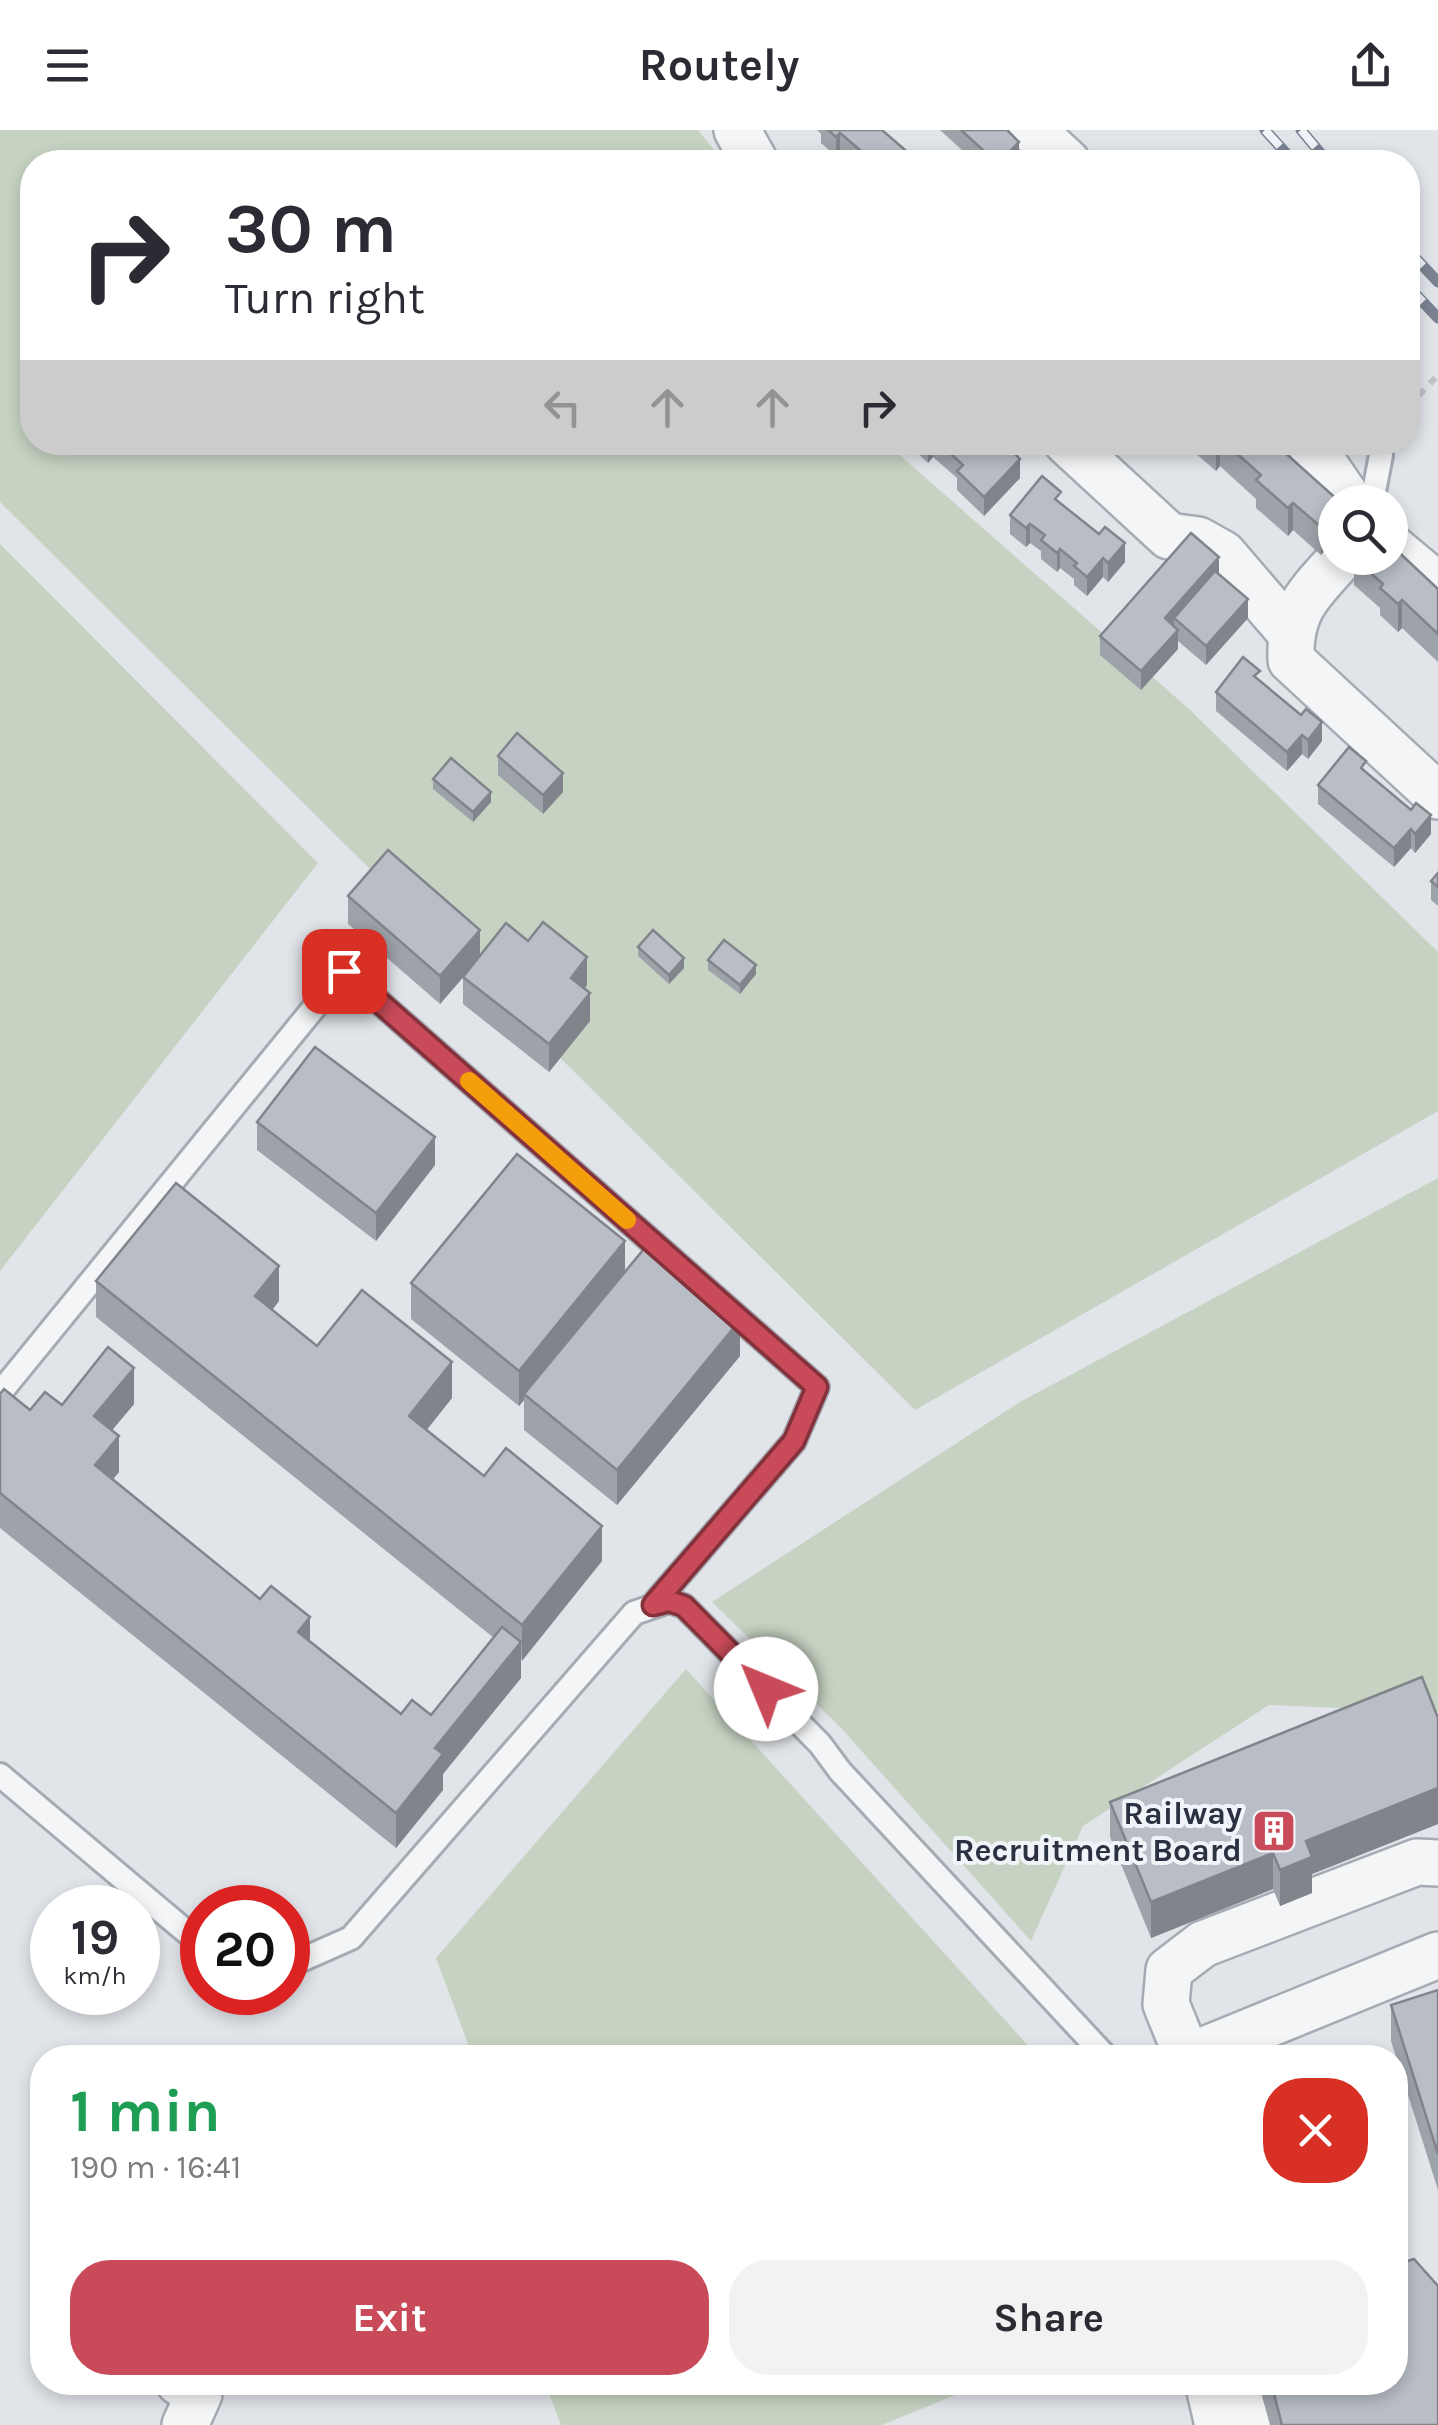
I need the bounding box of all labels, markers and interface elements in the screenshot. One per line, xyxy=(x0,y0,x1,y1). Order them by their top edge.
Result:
icon: menu xyxy=(40,38,95,93)
icon: share xyxy=(1343,38,1398,93)
text: Routely xyxy=(639,39,799,91)
text: 30 m xyxy=(225,188,397,270)
icon: right xyxy=(60,190,190,320)
text: Turn right xyxy=(225,272,425,324)
icon: left xyxy=(535,380,590,435)
icon: ahead xyxy=(640,380,695,435)
icon: ahead xyxy=(745,380,800,435)
icon: right xyxy=(850,380,905,435)
map controls xyxy=(1318,485,1408,575)
button: search xyxy=(1318,485,1408,575)
pin xyxy=(302,929,387,1014)
icon: arrive xyxy=(317,944,372,999)
position arrow xyxy=(714,1637,818,1741)
place label: Railway Recruitment Board xyxy=(954,1795,1242,1869)
building icon: Railway Recruitment Board xyxy=(1251,1808,1297,1854)
speed limit sign: 20 xyxy=(180,1885,310,2015)
text: 19 xyxy=(71,1908,119,1967)
text: km/h xyxy=(63,1961,127,1990)
text: 1 min xyxy=(70,2076,221,2146)
button: close xyxy=(1263,2078,1368,2183)
text: 190 m · 16:41 xyxy=(70,2149,241,2186)
button: Exit xyxy=(70,2260,709,2375)
button: Share xyxy=(729,2260,1368,2375)

